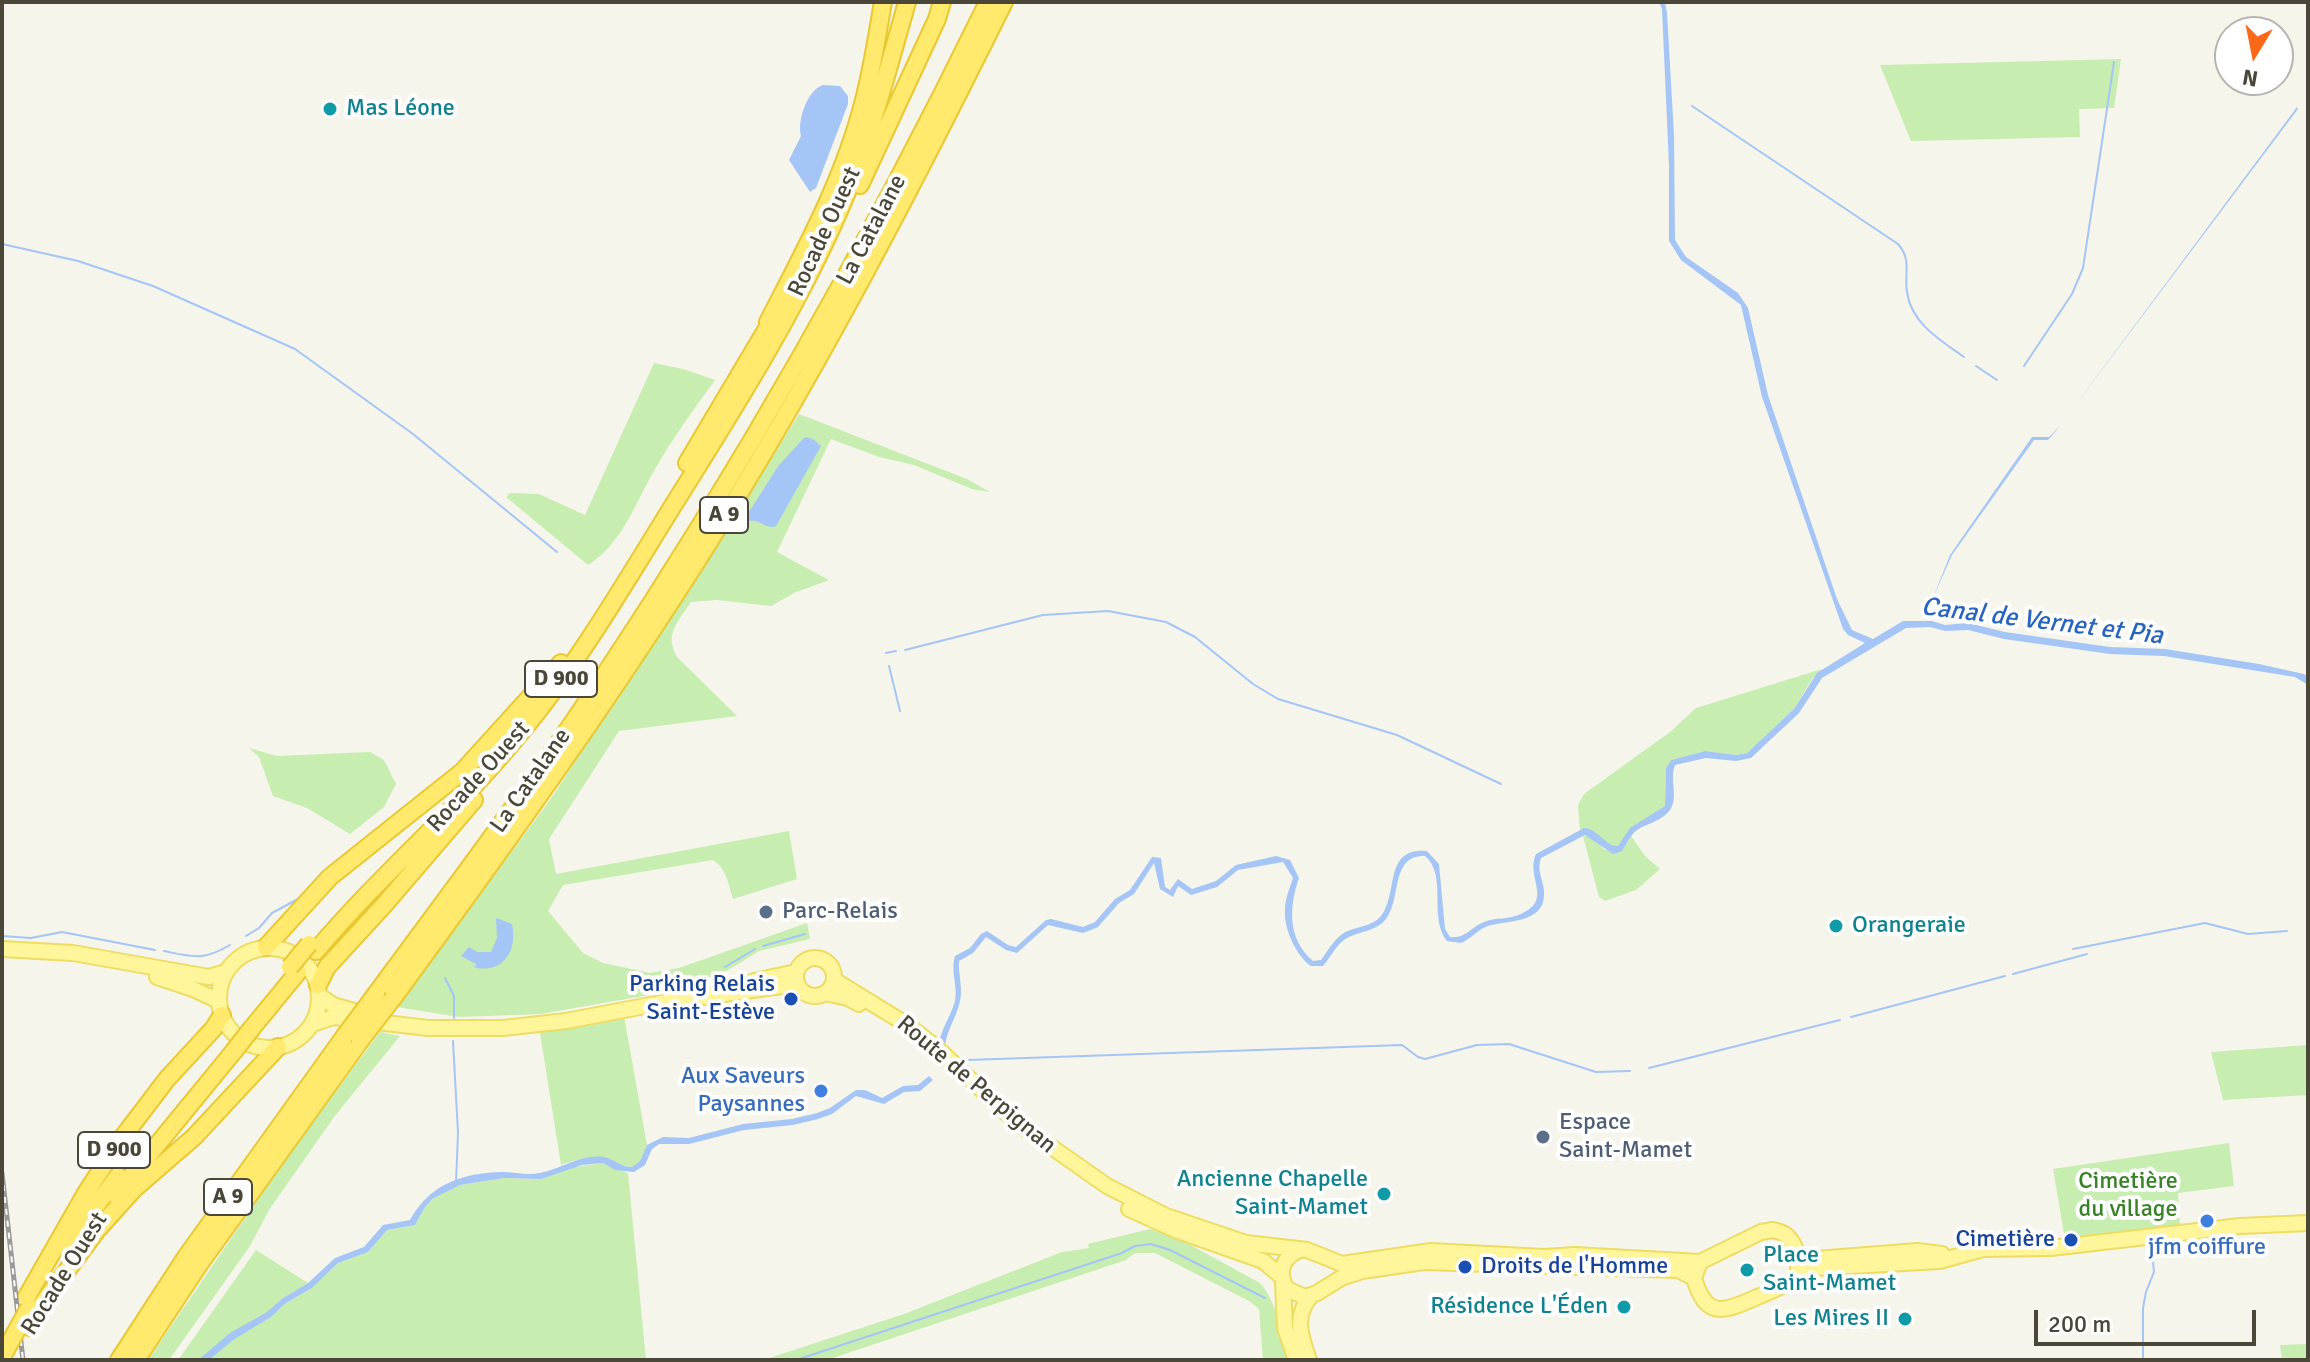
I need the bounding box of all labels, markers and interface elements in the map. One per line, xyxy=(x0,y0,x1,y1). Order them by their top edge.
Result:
north arrow xyxy=(2214,16,2294,96)
text: N xyxy=(2240,64,2260,93)
place label: Mas Léone xyxy=(346,95,455,123)
marker: Mas Léone xyxy=(321,100,339,118)
street label: Rocade Ouest xyxy=(782,163,868,301)
street label: La Catalane xyxy=(831,170,913,290)
road number: A 9 xyxy=(700,497,748,533)
water label: Canal de Vernet et Pia xyxy=(1920,592,2164,652)
road number: D 900 xyxy=(525,661,597,697)
street label: Rocade Ouest xyxy=(422,715,536,839)
street label: La Catalane xyxy=(485,723,577,839)
place label: Parc-Relais xyxy=(782,898,898,926)
marker: Parc-Relais xyxy=(757,903,775,921)
place label: Orangeraie xyxy=(1852,912,1966,940)
marker: Orangeraie xyxy=(1827,917,1845,935)
place label: Parking Relais Saint-Estève xyxy=(629,971,775,1027)
marker: Parking Relais Saint-Estève xyxy=(782,990,800,1008)
street label: Route de Perpignan xyxy=(890,1010,1062,1160)
place label: Aux Saveurs Paysannes xyxy=(681,1063,805,1119)
marker: Aux Saveurs Paysannes xyxy=(812,1082,830,1100)
place label: Espace Saint-Mamet xyxy=(1559,1109,1692,1165)
marker: Espace Saint-Mamet xyxy=(1534,1128,1552,1146)
road number: D 900 xyxy=(78,1132,150,1168)
place label: Ancienne Chapelle Saint-Mamet xyxy=(1177,1166,1368,1222)
park label: Cimetière du village xyxy=(2078,1168,2178,1224)
road number: A 9 xyxy=(204,1179,252,1215)
marker: Ancienne Chapelle Saint-Mamet xyxy=(1375,1185,1393,1203)
street label: Rocade Ouest xyxy=(16,1207,114,1341)
marker: jfm coiffure xyxy=(2198,1212,2216,1230)
place label: Cimetière xyxy=(1955,1226,2055,1254)
marker: Cimetière xyxy=(2062,1231,2080,1249)
place label: jfm coiffure xyxy=(2148,1234,2266,1262)
place label: Place Saint-Mamet xyxy=(1763,1242,1896,1298)
place label: Droits de l'Homme xyxy=(1481,1253,1668,1281)
marker: Droits de l'Homme xyxy=(1456,1258,1474,1276)
marker: Place Saint-Mamet xyxy=(1738,1261,1756,1279)
place label: Résidence L'Éden xyxy=(1430,1293,1608,1321)
scale bar xyxy=(2038,1294,2260,1344)
marker: Résidence L'Éden xyxy=(1615,1298,1633,1316)
place label: Les Mires II xyxy=(1773,1305,1889,1333)
text: 200 m xyxy=(2048,1309,2111,1339)
marker: Les Mires II xyxy=(1896,1310,1914,1328)

